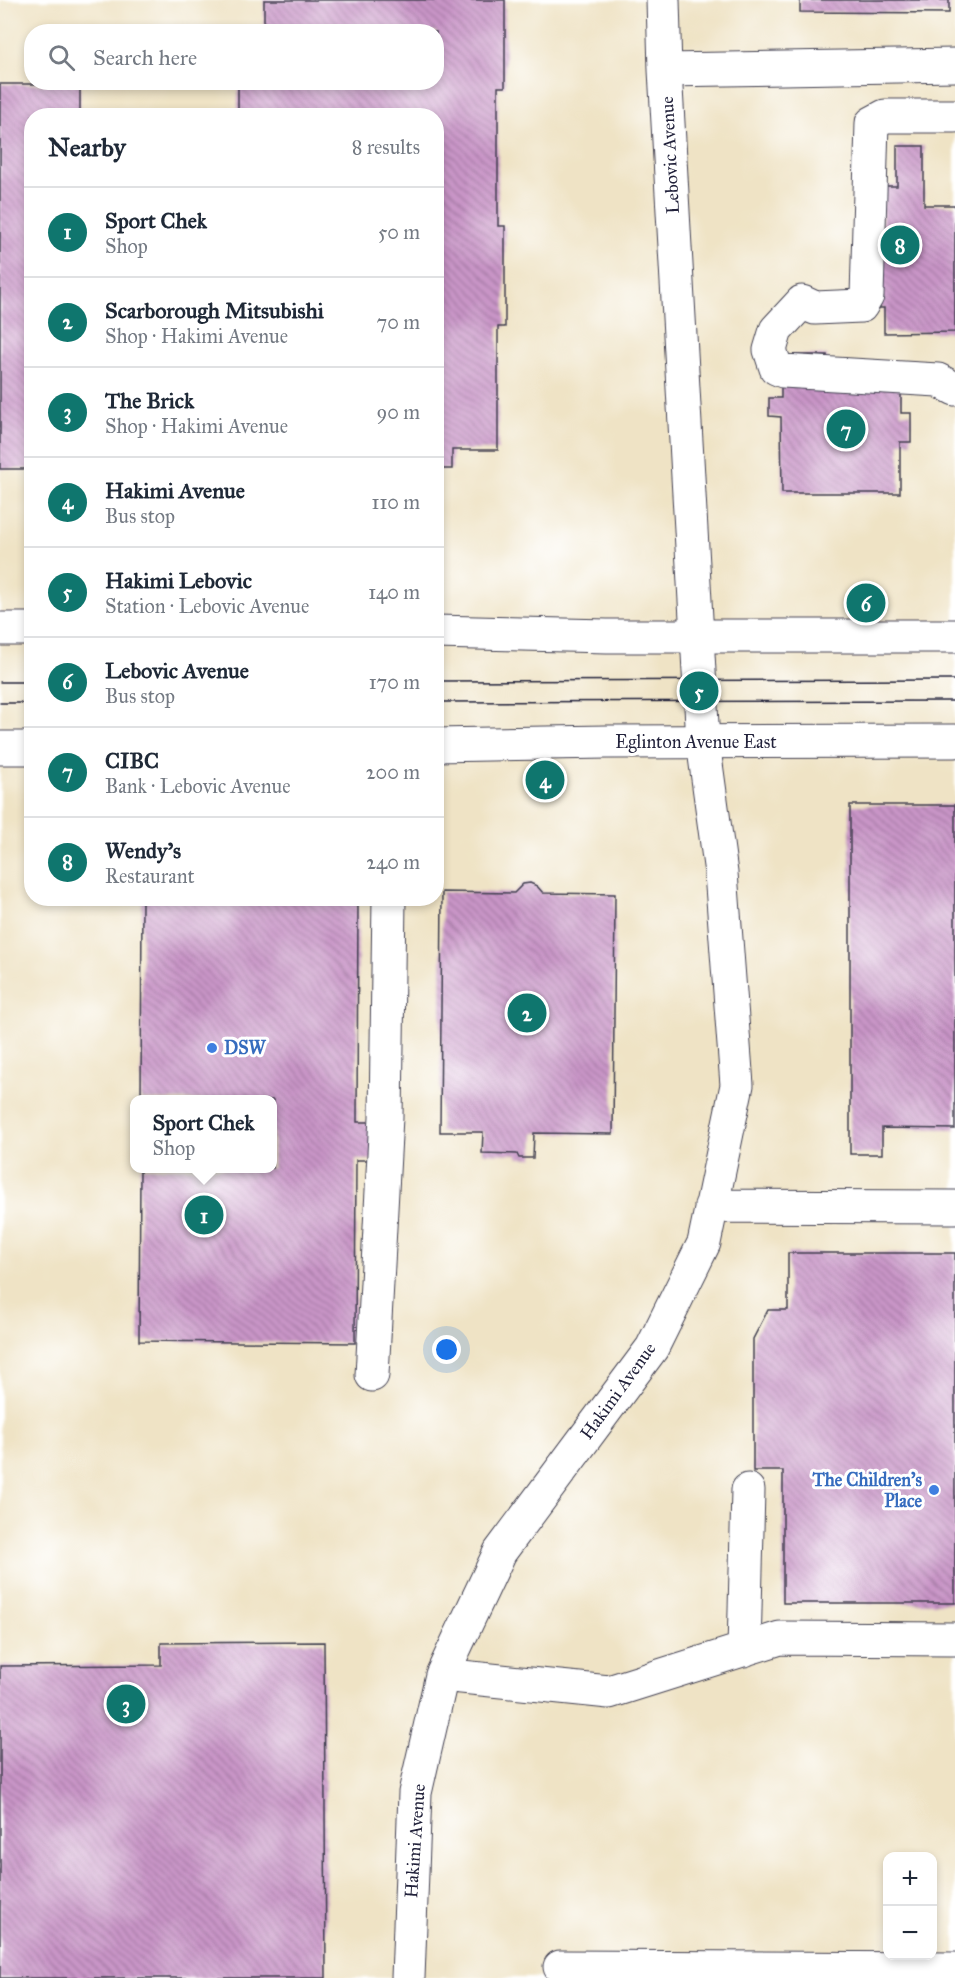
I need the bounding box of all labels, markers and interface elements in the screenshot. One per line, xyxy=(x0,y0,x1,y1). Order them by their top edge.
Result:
search box xyxy=(24,24,444,90)
icon: search xyxy=(45,41,78,74)
text: Search here xyxy=(93,44,197,71)
street label: Lebovic Avenue xyxy=(656,96,684,214)
text: Nearby xyxy=(48,131,126,163)
text: 8 results xyxy=(352,135,420,159)
text: Sport Chek xyxy=(105,207,207,234)
text: 1 xyxy=(64,220,71,244)
text: 50 m xyxy=(378,220,420,244)
pin: 8 xyxy=(880,222,920,268)
text: Shop xyxy=(105,234,148,258)
text: Scarborough Mitsubishi xyxy=(105,297,324,324)
text: 2 xyxy=(63,310,72,334)
text: 70 m xyxy=(377,310,420,334)
text: Shop · Hakimi Avenue xyxy=(105,324,288,348)
text: The Brick xyxy=(105,387,194,414)
text: 3 xyxy=(64,400,72,424)
text: 90 m xyxy=(377,400,420,424)
pin: 7 xyxy=(826,406,866,452)
text: Shop · Hakimi Avenue xyxy=(105,414,288,438)
text: Hakimi Avenue xyxy=(105,477,245,504)
text: 4 xyxy=(62,490,73,514)
text: 110 m xyxy=(372,490,420,514)
text: Bus stop xyxy=(105,504,175,528)
text: Hakimi Lebovic xyxy=(105,567,252,594)
text: 5 xyxy=(63,580,72,604)
text: 140 m xyxy=(368,580,420,604)
pin: 6 xyxy=(846,580,886,626)
text: Station · Lebovic Avenue xyxy=(105,594,309,618)
text: Lebovic Avenue xyxy=(105,657,249,684)
pin: 5 xyxy=(680,668,718,714)
text: 6 xyxy=(62,670,73,694)
text: 170 m xyxy=(369,670,420,694)
text: Bus stop xyxy=(105,684,175,708)
street label: Eglinton Avenue East xyxy=(615,731,777,754)
text: CIBC xyxy=(105,747,159,774)
pin: 4 xyxy=(526,758,564,802)
text: 7 xyxy=(62,760,73,784)
text: 200 m xyxy=(366,760,420,784)
text: Bank · Lebovic Avenue xyxy=(105,774,291,798)
text: Wendy's xyxy=(105,837,181,864)
text: 8 xyxy=(62,850,73,874)
text: 240 m xyxy=(366,850,420,874)
text: Restaurant xyxy=(105,864,195,888)
pin: 2 xyxy=(508,990,546,1036)
place label: DSW xyxy=(224,1037,267,1059)
marker: DSW xyxy=(205,1041,219,1055)
popup xyxy=(130,1095,277,1173)
text: Sport Chek xyxy=(152,1109,255,1136)
text: Shop xyxy=(152,1136,195,1160)
pin: 1 xyxy=(184,1192,224,1238)
your location xyxy=(432,1335,461,1364)
street label: Hakimi Avenue xyxy=(575,1338,661,1444)
place label: The Children's Place xyxy=(811,1469,922,1512)
marker: The Children's Place xyxy=(927,1483,941,1497)
pin: 3 xyxy=(106,1682,146,1726)
street label: Hakimi Avenue xyxy=(400,1783,430,1899)
map controls xyxy=(883,1852,937,1960)
button: + xyxy=(883,1852,937,1906)
button: − xyxy=(883,1906,937,1960)

